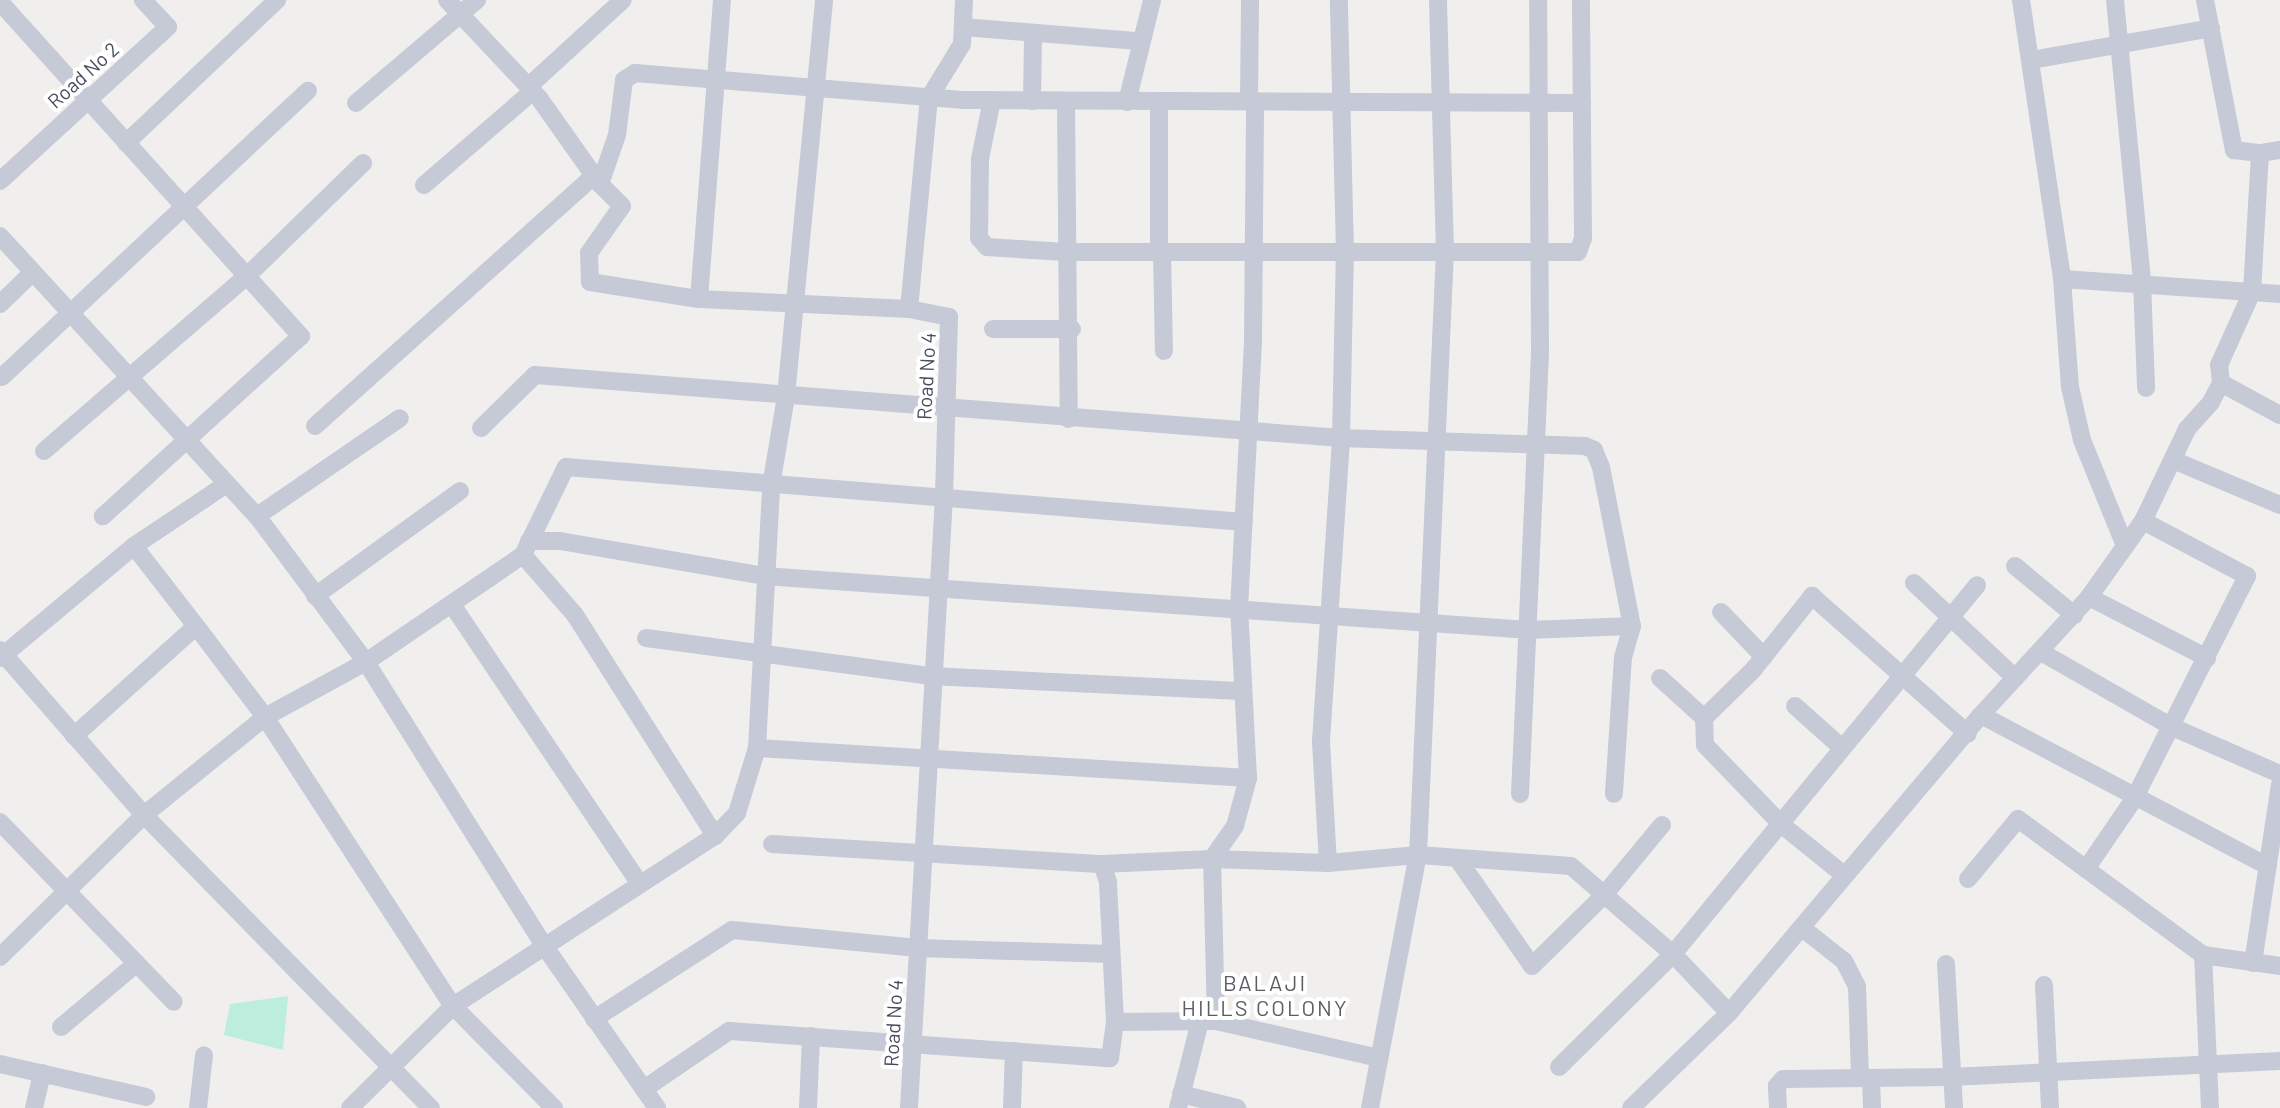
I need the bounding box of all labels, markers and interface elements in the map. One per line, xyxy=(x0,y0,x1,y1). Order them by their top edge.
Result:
street label: Road No 2 xyxy=(43,37,123,113)
street label: Road No 4 xyxy=(912,332,940,420)
district label: BALAJI HILLS COLONY xyxy=(1182,969,1348,1020)
street label: Road No 4 xyxy=(879,979,907,1067)

